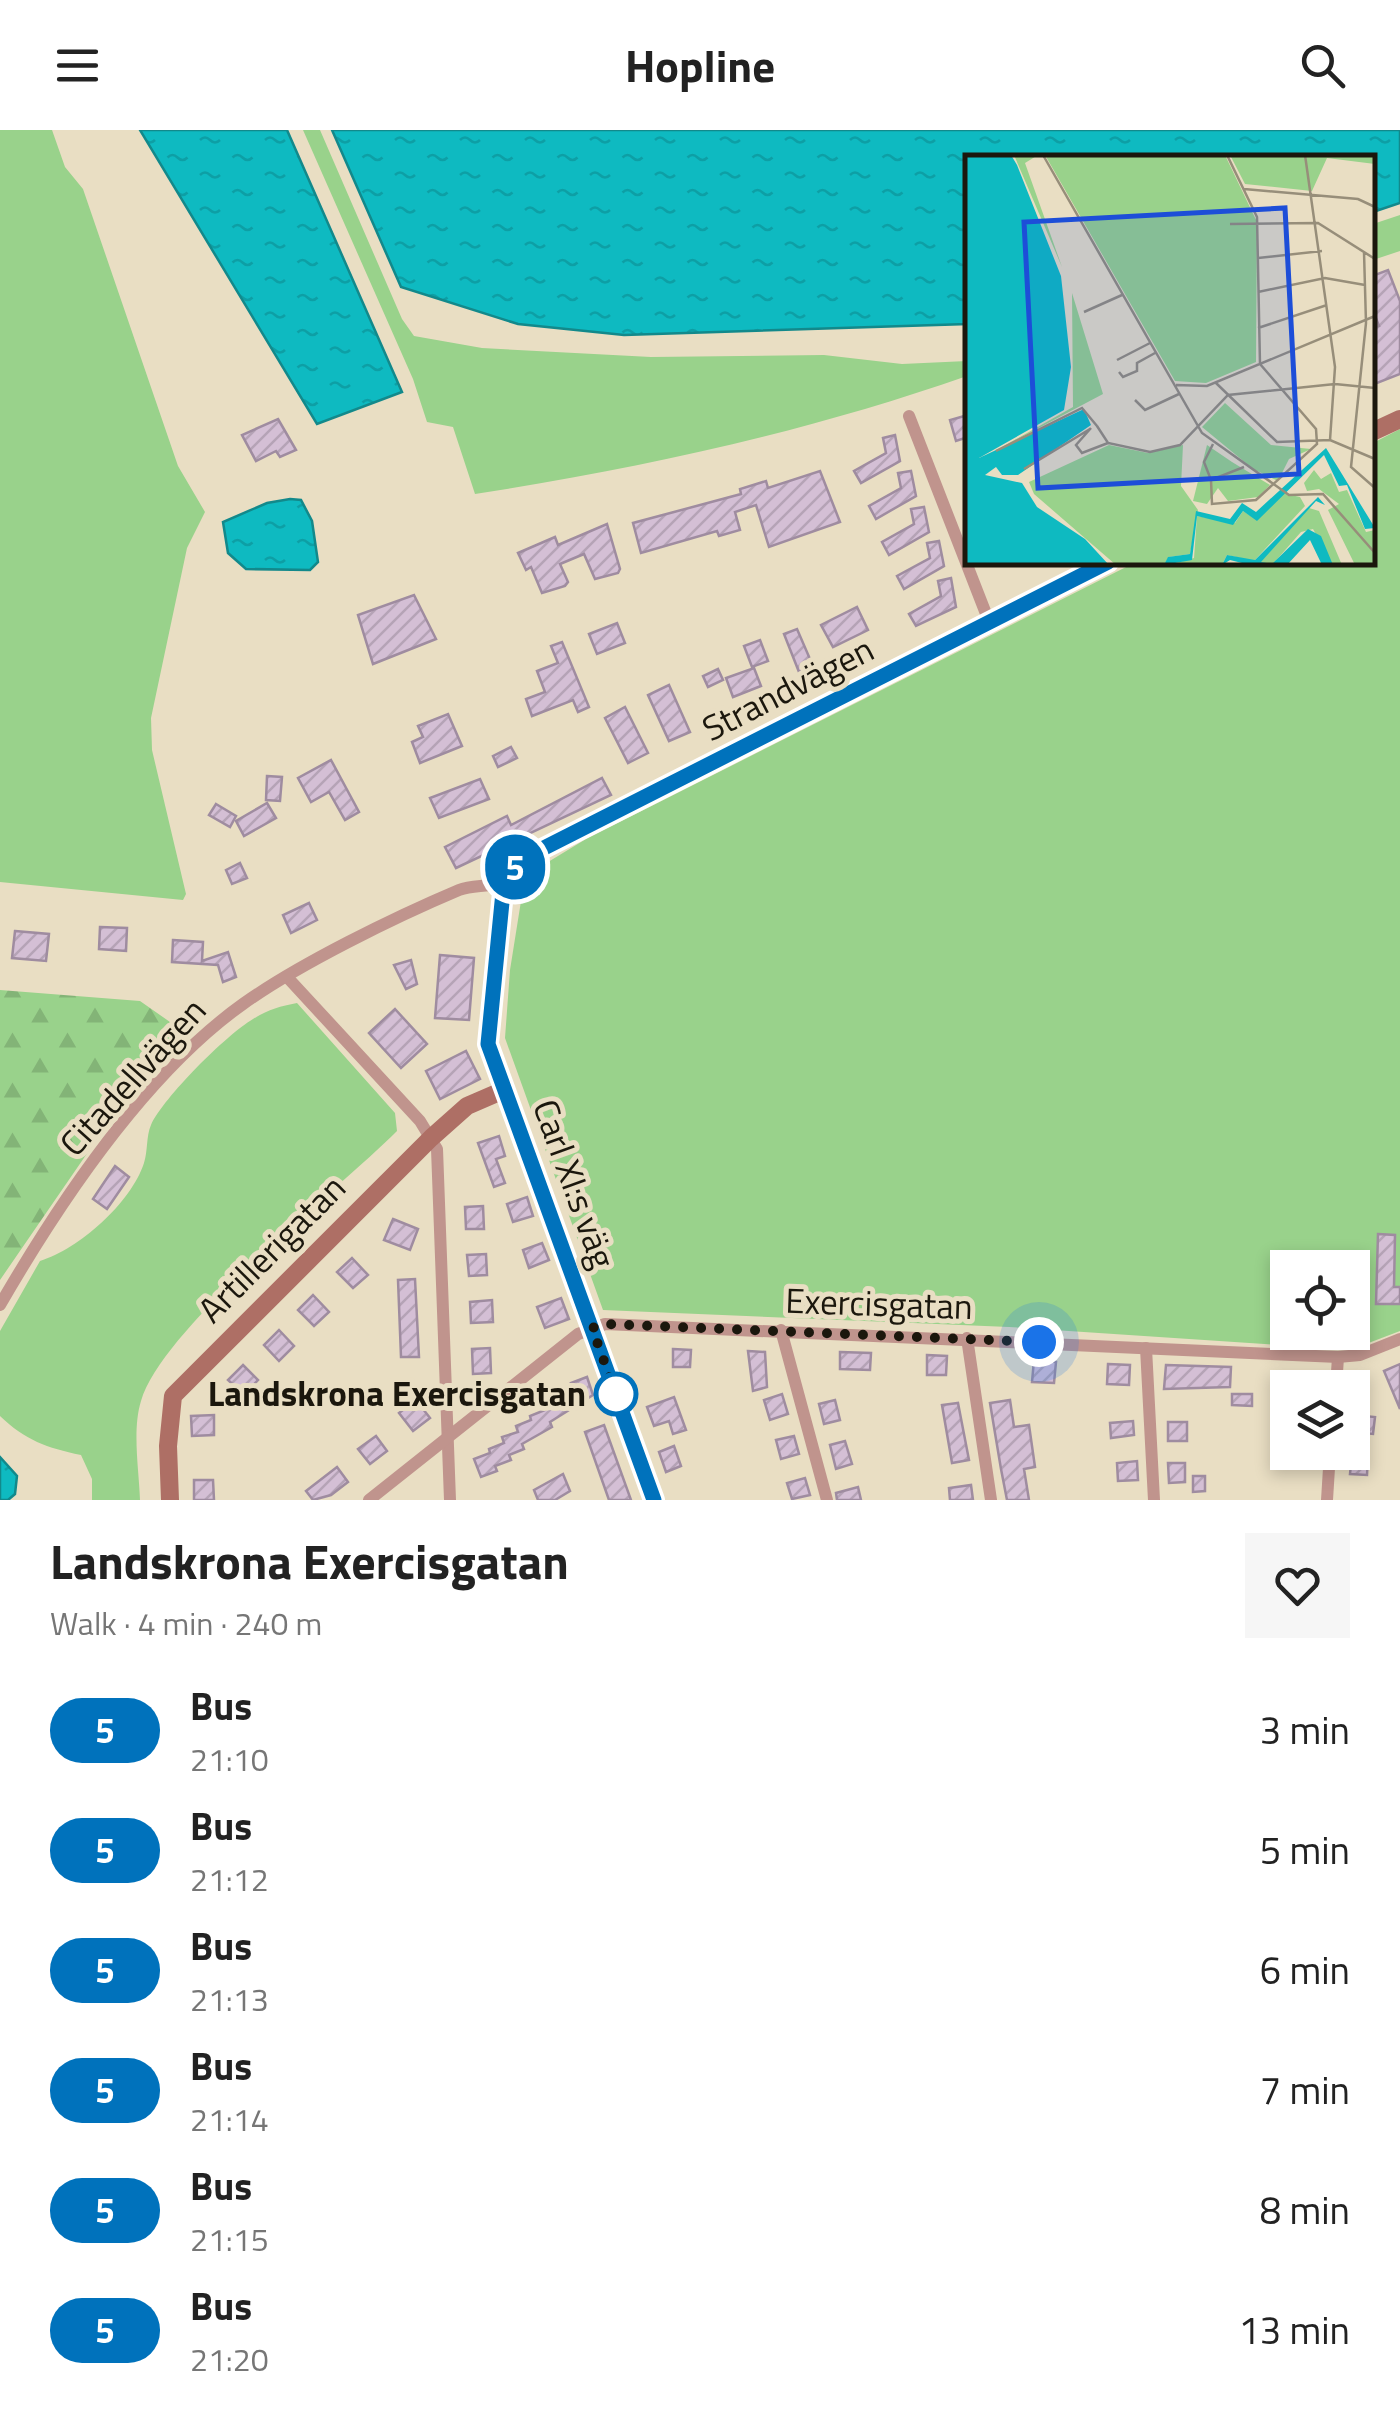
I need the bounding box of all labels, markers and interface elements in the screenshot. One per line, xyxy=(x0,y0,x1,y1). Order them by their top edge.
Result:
text: Hopline xyxy=(625,31,775,99)
icon: menu xyxy=(50,38,105,93)
icon: search xyxy=(1295,38,1350,93)
inset map xyxy=(965,155,1375,565)
street label: Strandvägen xyxy=(692,622,883,754)
line badge: 5 xyxy=(482,834,548,900)
text: 5 xyxy=(505,840,525,894)
street label: Citadellvägen xyxy=(46,985,218,1168)
street label: Carl XI:s väg xyxy=(519,1092,630,1276)
street label: Artillerigatan xyxy=(185,1162,358,1335)
map controls xyxy=(1270,1250,1370,1470)
button: locate xyxy=(1270,1250,1370,1350)
street label: Exercisgatan xyxy=(784,1273,974,1333)
your location xyxy=(1014,1317,1064,1367)
place label: Landskrona Exercisgatan xyxy=(208,1366,586,1420)
button: layers xyxy=(1270,1370,1370,1470)
marker: Landskrona Exercisgatan xyxy=(595,1373,637,1415)
text: Landskrona Exercisgatan xyxy=(50,1525,569,1598)
button: heart xyxy=(1245,1533,1350,1638)
text: Walk · 4 min · 240 m xyxy=(50,1599,322,1647)
text: Bus xyxy=(190,1677,252,1735)
text: 3 min xyxy=(1260,1701,1350,1759)
text: 5 xyxy=(95,1703,115,1757)
text: 21:10 xyxy=(190,1735,269,1783)
text: Bus xyxy=(190,1797,252,1855)
text: 5 min xyxy=(1260,1821,1350,1879)
text: 5 xyxy=(95,1823,115,1877)
text: 21:12 xyxy=(190,1855,269,1903)
text: Bus xyxy=(190,1917,252,1975)
text: 6 min xyxy=(1260,1941,1350,1999)
text: 5 xyxy=(95,1943,115,1997)
text: 21:13 xyxy=(190,1975,269,2023)
text: Bus xyxy=(190,2037,252,2095)
text: 7 min xyxy=(1260,2061,1350,2119)
text: 5 xyxy=(95,2063,115,2117)
text: 21:14 xyxy=(190,2095,269,2143)
text: Bus xyxy=(190,2157,252,2215)
text: 8 min xyxy=(1260,2181,1350,2239)
text: 5 xyxy=(95,2183,115,2237)
text: 21:15 xyxy=(190,2215,269,2263)
text: Bus xyxy=(190,2277,252,2335)
text: 13 min xyxy=(1239,2301,1350,2359)
text: 5 xyxy=(95,2303,115,2357)
text: 21:20 xyxy=(190,2335,269,2383)

